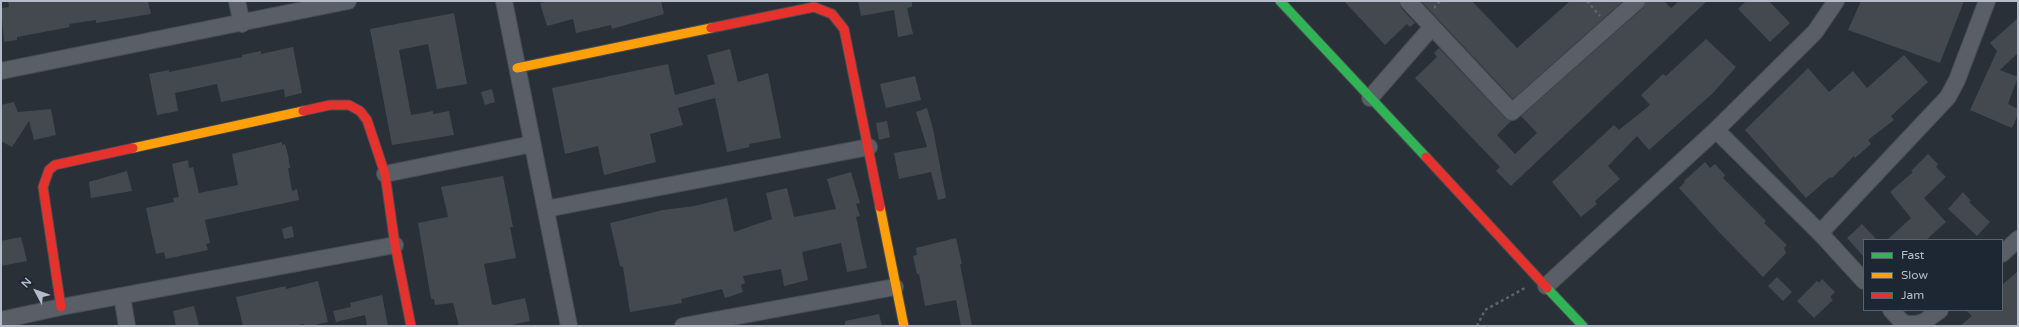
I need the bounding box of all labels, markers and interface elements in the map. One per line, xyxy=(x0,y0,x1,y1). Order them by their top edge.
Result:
legend xyxy=(1863,239,2003,311)
text: Fast xyxy=(1901,248,1924,262)
text: Slow xyxy=(1901,268,1928,282)
north arrow xyxy=(16,271,56,311)
text: N xyxy=(19,275,34,290)
text: Jam xyxy=(1901,288,1924,302)

